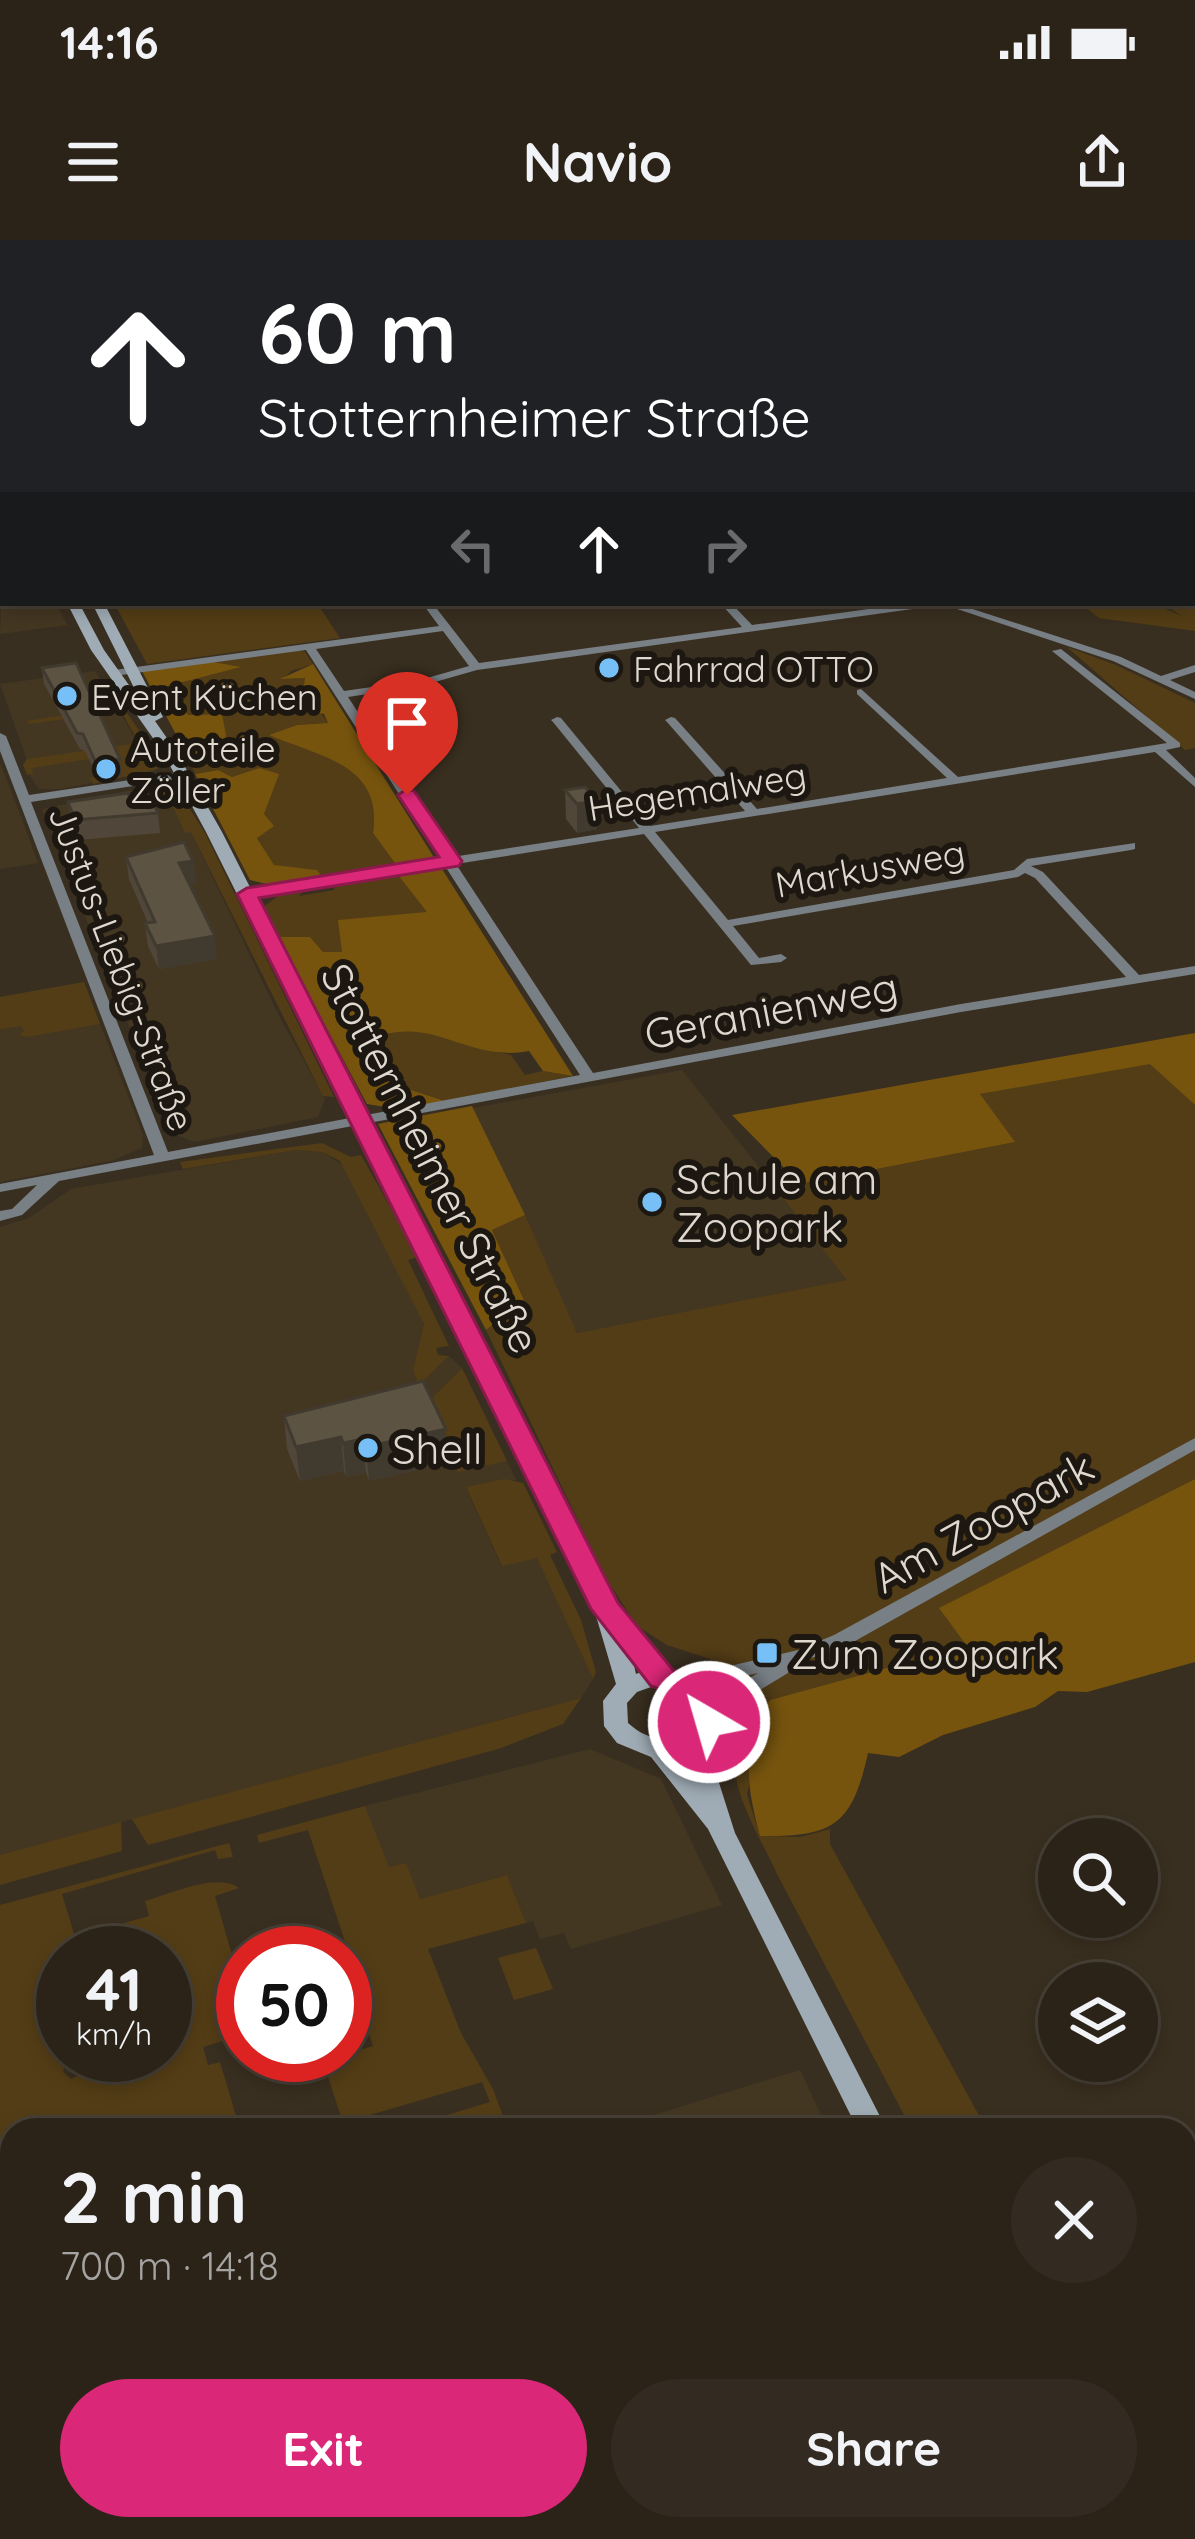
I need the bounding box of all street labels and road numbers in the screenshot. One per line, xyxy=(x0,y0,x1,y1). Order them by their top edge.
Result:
street label: Hegemalweg xyxy=(585,752,809,830)
street label: Justus-Liebig-Straße xyxy=(39,799,205,1137)
street label: Markusweg xyxy=(772,829,968,907)
street label: Stotternheimer Straße xyxy=(310,954,552,1362)
street label: Geranienweg xyxy=(640,960,902,1060)
street label: Am Zoopark xyxy=(863,1440,1103,1604)

